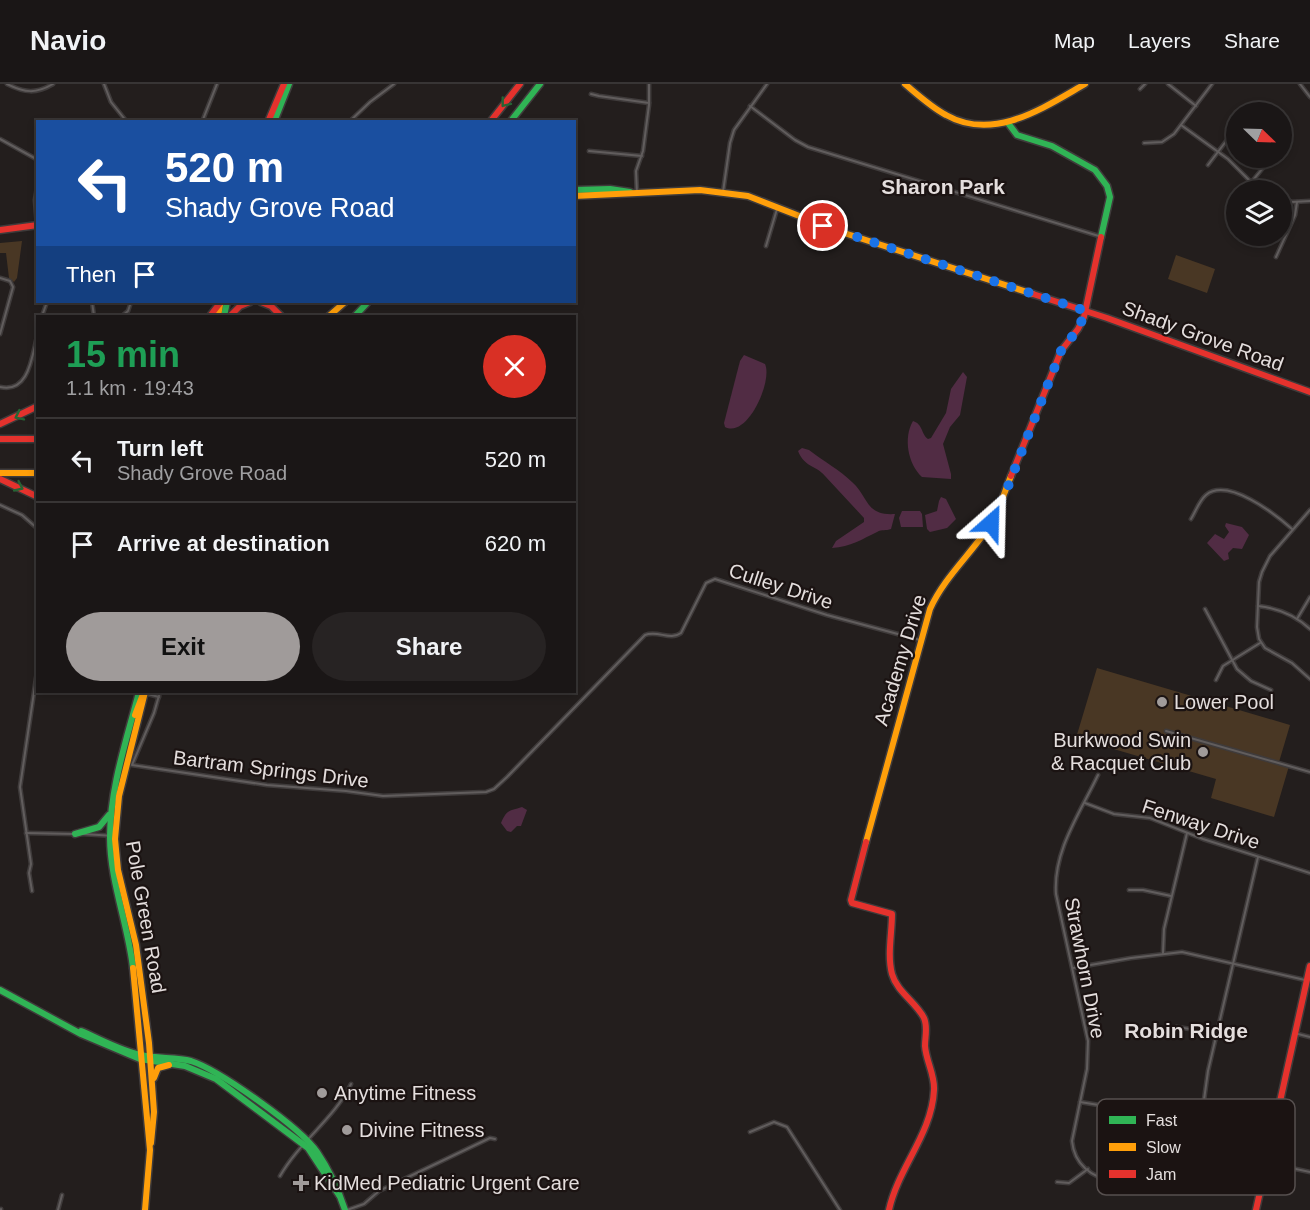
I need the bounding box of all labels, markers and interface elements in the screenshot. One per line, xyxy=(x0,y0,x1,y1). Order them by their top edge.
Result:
text: Navio xyxy=(30,25,106,56)
text: Map xyxy=(1054,29,1095,52)
text: Layers xyxy=(1128,29,1191,52)
text: Share xyxy=(1224,29,1280,52)
one-way arrow xyxy=(501,96,512,107)
north arrow xyxy=(1226,102,1292,168)
map controls xyxy=(1226,102,1292,246)
icon: left xyxy=(66,144,144,222)
text: 520 m xyxy=(165,144,284,191)
district label: Sharon Park xyxy=(881,175,1005,198)
button: layers xyxy=(1226,180,1292,246)
text: Shady Grove Road xyxy=(165,193,395,223)
pin xyxy=(797,200,848,251)
icon: arrive xyxy=(806,209,839,242)
icon: arrive xyxy=(128,258,161,291)
text: Then xyxy=(66,262,116,287)
street label: Shady Grove Road xyxy=(1119,297,1287,375)
text: 15 min xyxy=(66,334,180,375)
button: close xyxy=(483,335,546,398)
text: 1.1 km · 19:43 xyxy=(66,377,194,399)
one-way arrow xyxy=(14,408,25,420)
text: Turn left xyxy=(117,436,203,461)
icon: left xyxy=(66,444,99,477)
text: 520 m xyxy=(485,447,546,472)
text: Shady Grove Road xyxy=(117,462,287,484)
one-way arrow xyxy=(13,480,24,492)
position arrow xyxy=(959,491,1023,555)
icon: arrive xyxy=(66,528,99,561)
text: Arrive at destination xyxy=(117,531,330,556)
text: 620 m xyxy=(485,531,546,556)
street label: Culley Drive xyxy=(726,559,836,613)
street label: Academy Drive xyxy=(870,592,930,728)
button: Exit xyxy=(66,612,300,681)
button: Share xyxy=(312,612,546,681)
place label: Lower Pool xyxy=(1174,691,1274,713)
marker: Lower Pool xyxy=(1155,695,1169,709)
place label: Burkwood Swin & Racquet Club xyxy=(1051,729,1191,774)
marker: Burkwood Swin & Racquet Club xyxy=(1196,745,1210,759)
street label: Bartram Springs Drive xyxy=(172,746,370,792)
street label: Fenway Drive xyxy=(1139,795,1263,853)
street label: Pole Green Road xyxy=(122,839,170,995)
street label: Strawhorn Drive xyxy=(1061,896,1109,1040)
district label: Robin Ridge xyxy=(1124,1019,1248,1042)
place label: Anytime Fitness xyxy=(334,1082,476,1104)
marker: Anytime Fitness xyxy=(315,1086,329,1100)
legend xyxy=(1097,1099,1295,1195)
text: Fast xyxy=(1146,1112,1178,1129)
place label: Divine Fitness xyxy=(359,1119,485,1141)
marker: Divine Fitness xyxy=(340,1123,354,1137)
text: Slow xyxy=(1146,1139,1181,1156)
text: Jam xyxy=(1146,1166,1176,1183)
place label: KidMed Pediatric Urgent Care xyxy=(314,1172,580,1194)
marker: KidMed Pediatric Urgent Care xyxy=(292,1174,310,1192)

